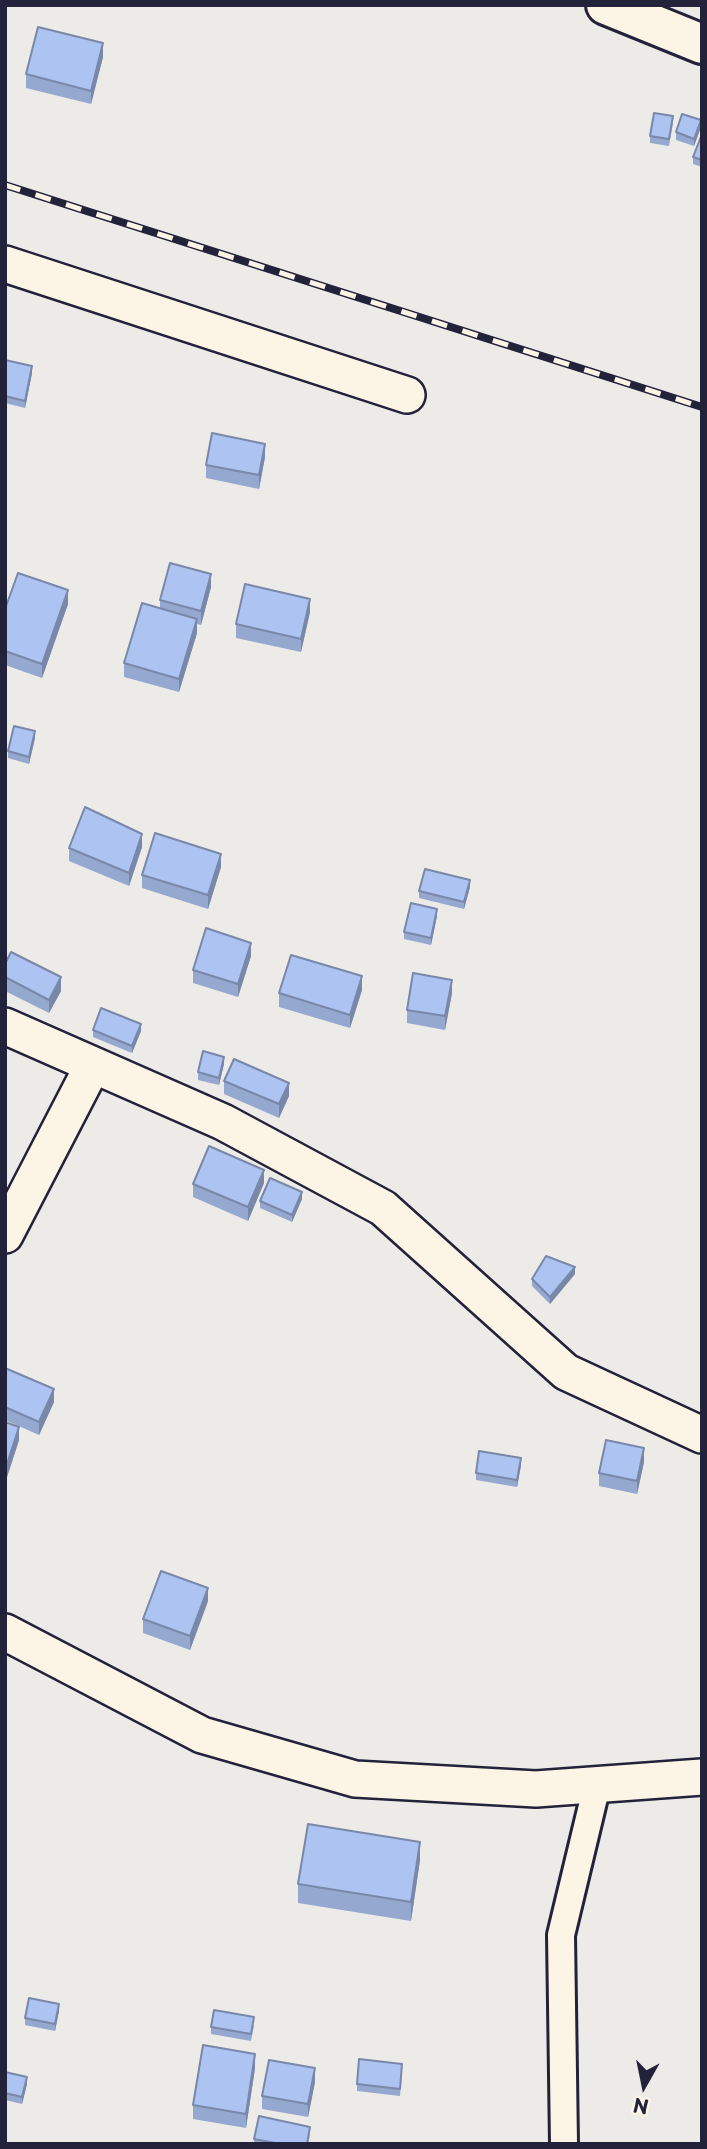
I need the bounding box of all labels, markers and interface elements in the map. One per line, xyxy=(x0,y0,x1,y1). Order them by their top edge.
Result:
north arrow xyxy=(609,2051,679,2121)
text: N xyxy=(631,2092,650,2122)

